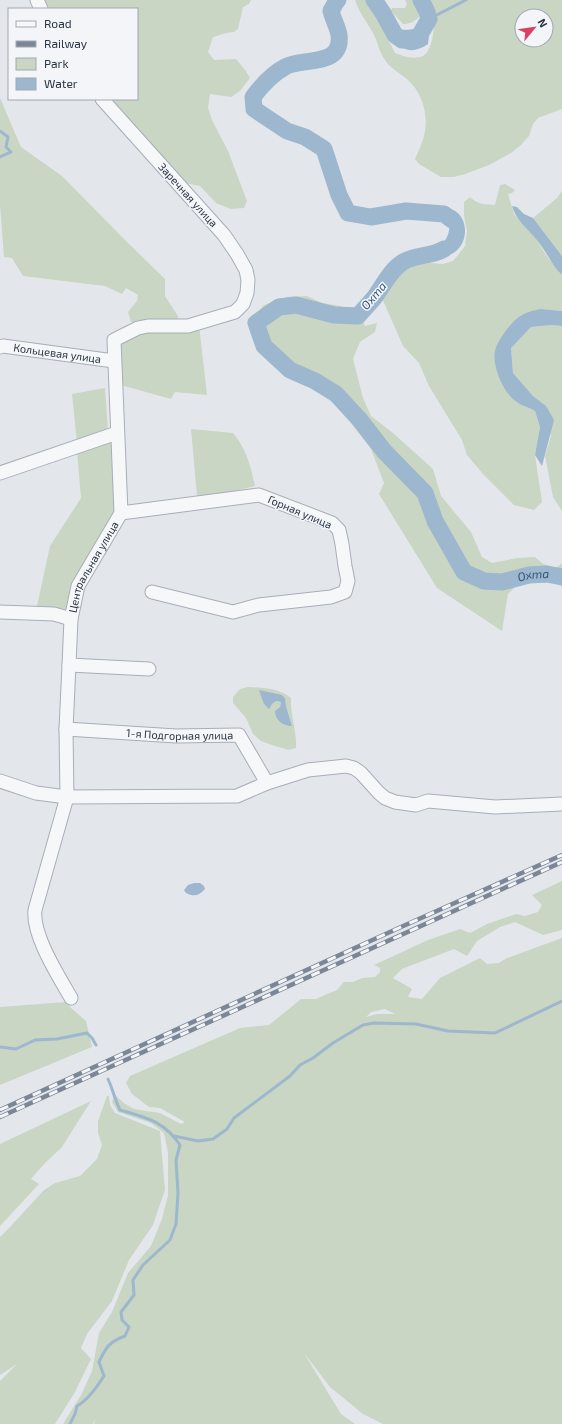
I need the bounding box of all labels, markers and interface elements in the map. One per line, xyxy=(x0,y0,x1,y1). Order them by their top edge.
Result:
legend xyxy=(8,8,138,100)
north arrow xyxy=(514,8,554,48)
text: Road xyxy=(44,16,72,30)
text: N xyxy=(536,16,551,30)
text: Railway xyxy=(44,36,88,50)
text: Park xyxy=(44,56,69,70)
text: Water xyxy=(44,76,78,90)
street label: Заречная улица xyxy=(155,160,221,230)
water label: Охта xyxy=(358,279,389,312)
street label: Кольцевая улица xyxy=(13,340,102,365)
street label: Горная улица xyxy=(266,492,334,532)
street label: Центральная улица xyxy=(65,519,121,614)
water label: Охта xyxy=(516,566,550,584)
street label: 1-я Подгорная улица xyxy=(126,726,233,743)

